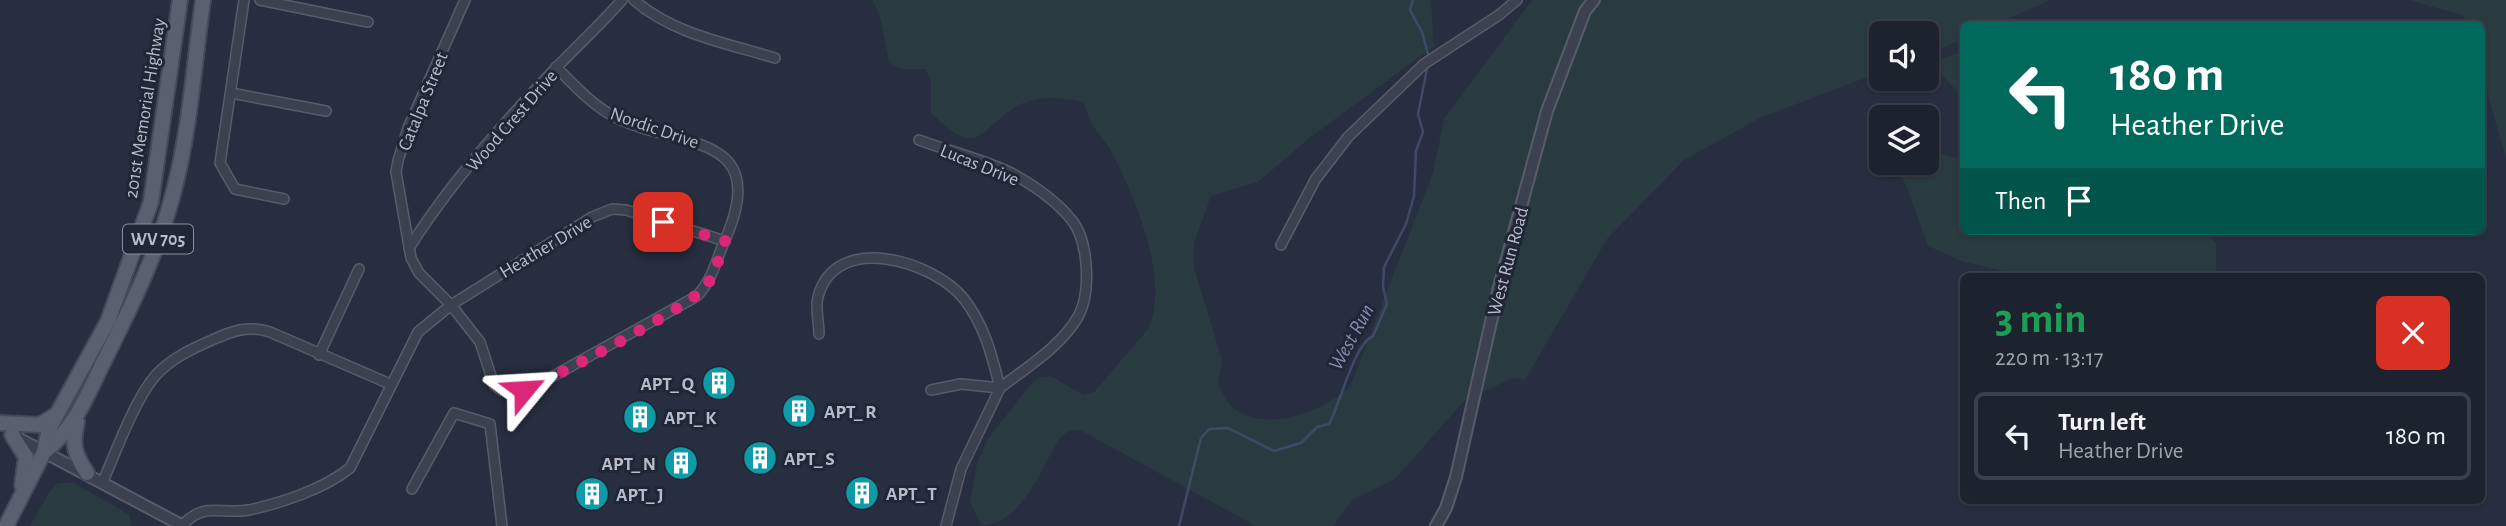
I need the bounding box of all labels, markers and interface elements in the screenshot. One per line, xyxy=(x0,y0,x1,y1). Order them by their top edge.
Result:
street label: 201st Memorial Highway xyxy=(122,17,169,200)
map controls xyxy=(1869,21,1939,175)
button: sound xyxy=(1869,21,1939,91)
icon: left xyxy=(1995,49,2086,140)
street label: Catalpa Street xyxy=(395,50,452,154)
text: 180 m xyxy=(2110,51,2224,100)
street label: Wood Crest Drive xyxy=(463,66,561,175)
street label: Nordic Drive xyxy=(608,104,701,152)
button: layers xyxy=(1869,105,1939,175)
text: Heather Drive xyxy=(2110,109,2285,141)
street label: Lucas Drive xyxy=(937,141,1022,190)
icon: arrive xyxy=(2060,182,2098,220)
text: Then xyxy=(1995,188,2046,214)
pin xyxy=(633,192,693,252)
icon: arrive xyxy=(644,203,682,241)
street label: West Run Road xyxy=(1485,205,1532,318)
street label: Heather Drive xyxy=(496,212,595,282)
road number: WV 705 xyxy=(123,225,193,254)
button: close xyxy=(2376,296,2450,370)
text: 3 min xyxy=(1995,298,2087,340)
water label: West Run xyxy=(1325,301,1378,374)
text: 220 m · 13:17 xyxy=(1995,347,2103,370)
position arrow xyxy=(487,353,561,427)
building icon: APT_ Q xyxy=(700,364,738,402)
place label: APT_ Q xyxy=(640,375,696,394)
building icon: APT_ R xyxy=(780,392,818,430)
building icon: APT_ K xyxy=(621,398,659,436)
place label: APT_ R xyxy=(824,403,877,422)
place label: APT_ K xyxy=(664,409,717,428)
text: Turn left xyxy=(2058,409,2146,435)
icon: left xyxy=(1999,417,2037,455)
text: 180 m xyxy=(2386,423,2446,449)
building icon: APT_ S xyxy=(741,439,779,477)
text: Heather Drive xyxy=(2058,440,2183,463)
building icon: APT_ N xyxy=(662,444,700,482)
place label: APT_ S xyxy=(784,450,835,469)
place label: APT_ N xyxy=(602,455,656,474)
building icon: APT_ T xyxy=(843,474,881,512)
building icon: APT_ J xyxy=(573,475,611,513)
place label: APT_ T xyxy=(886,485,937,504)
place label: APT_ J xyxy=(616,486,664,505)

